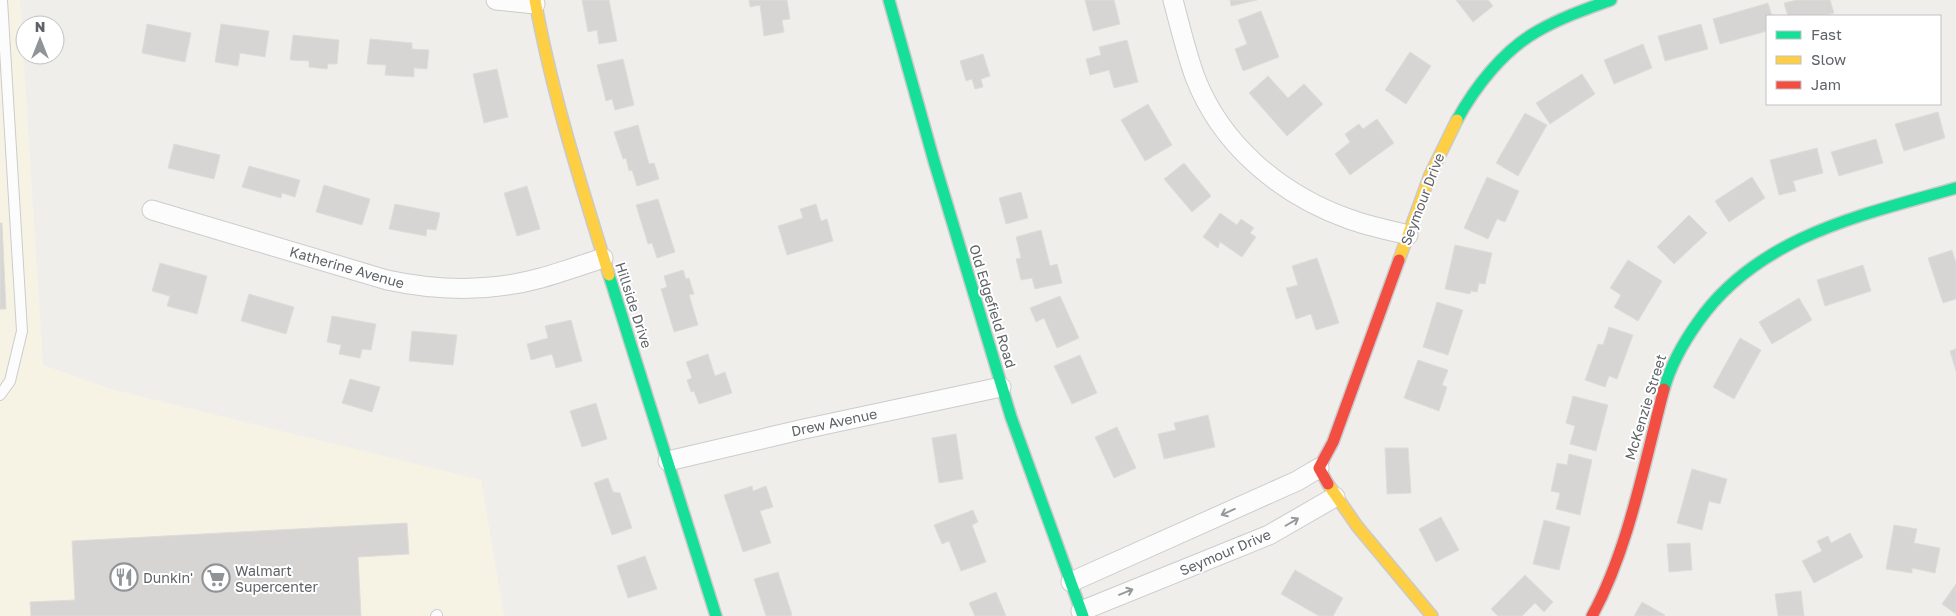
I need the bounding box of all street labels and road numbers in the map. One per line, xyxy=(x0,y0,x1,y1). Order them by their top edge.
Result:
street label: Seymour Drive xyxy=(1397,150,1447,248)
street label: Katherine Avenue xyxy=(288,242,406,292)
street label: Old Edgefield Road xyxy=(966,242,1020,370)
street label: Hillside Drive xyxy=(612,260,656,350)
street label: McKenzie Street xyxy=(1621,352,1669,462)
street label: Drew Avenue xyxy=(789,405,879,439)
street label: Seymour Drive xyxy=(1177,525,1273,579)

